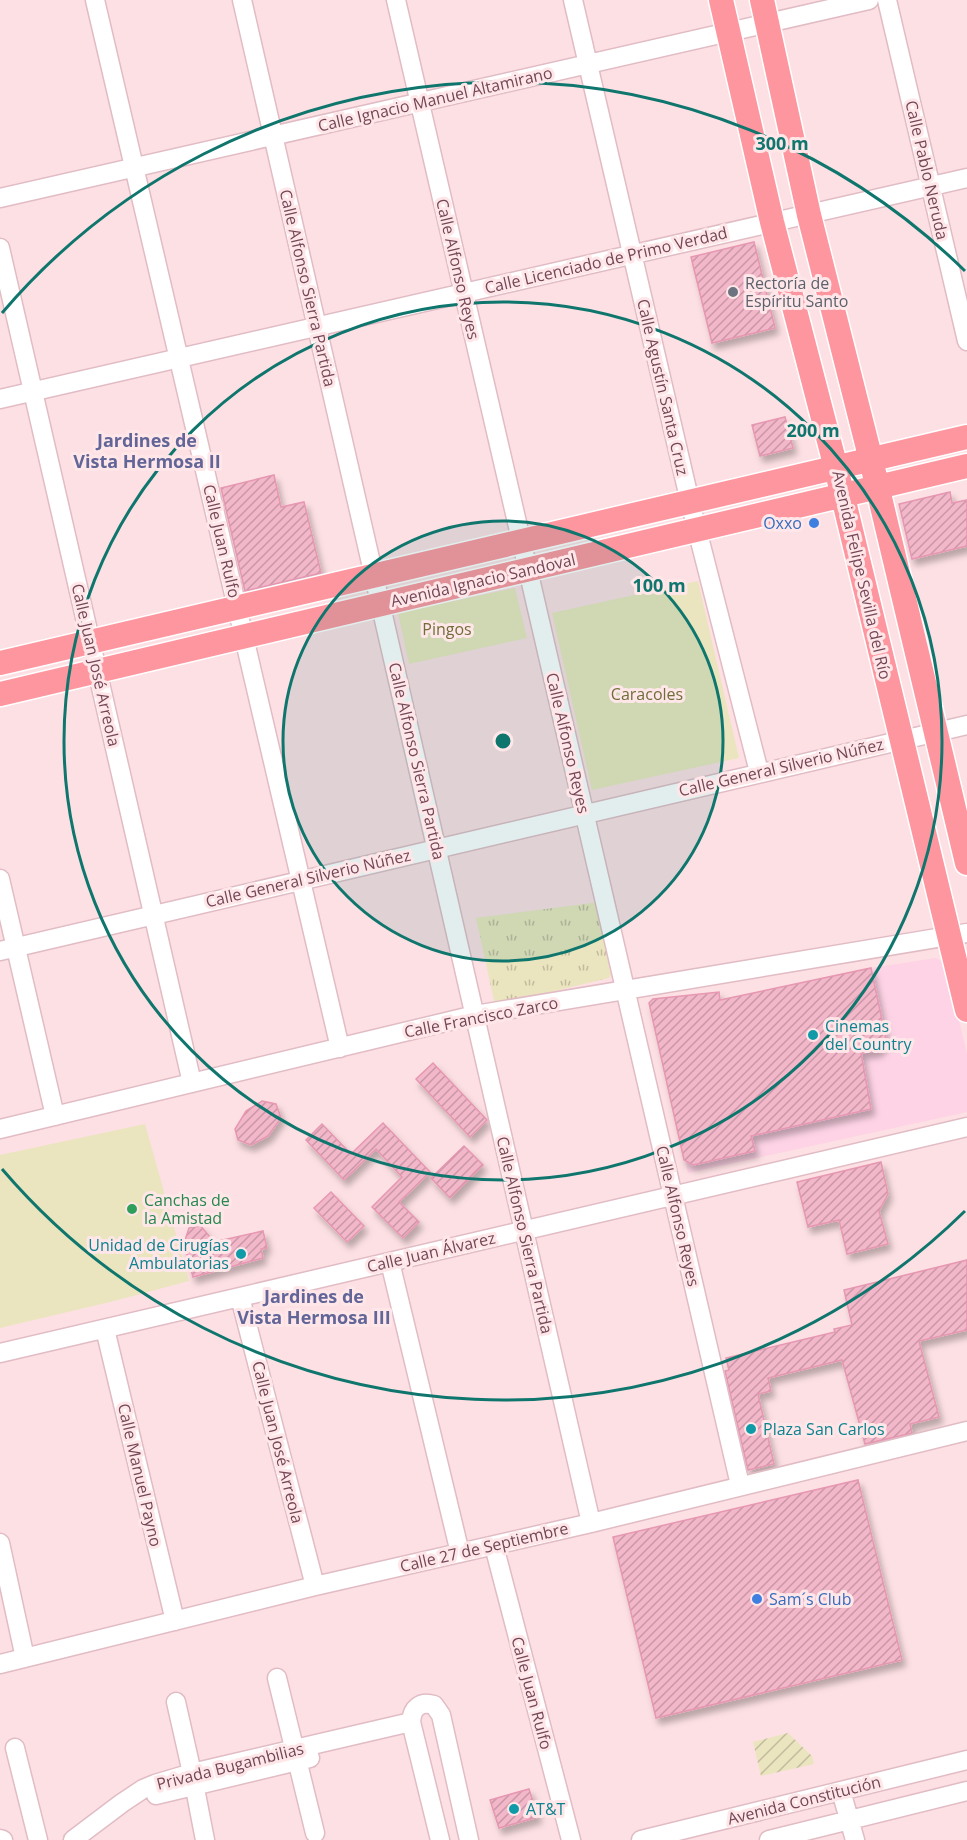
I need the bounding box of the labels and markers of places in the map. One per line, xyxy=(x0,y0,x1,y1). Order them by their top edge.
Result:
place label: Rectoría de Espíritu Santo xyxy=(745,272,848,312)
marker: Rectoría de Espíritu Santo xyxy=(726,285,740,299)
place label: Oxxo xyxy=(763,512,802,534)
marker: Oxxo xyxy=(807,516,821,530)
centre of rings xyxy=(493,731,513,751)
place label: Cinemas del Country xyxy=(825,1015,913,1055)
marker: Cinemas del Country xyxy=(806,1028,820,1042)
place label: Canchas de la Amistad xyxy=(144,1189,230,1229)
marker: Canchas de la Amistad xyxy=(125,1202,139,1216)
place label: Unidad de Cirugías Ambulatorias xyxy=(88,1234,229,1274)
marker: Unidad de Cirugías Ambulatorias xyxy=(234,1247,248,1261)
place label: Plaza San Carlos xyxy=(763,1418,885,1440)
marker: Plaza San Carlos xyxy=(744,1422,758,1436)
place label: Sam´s Club xyxy=(769,1588,851,1610)
marker: Sam´s Club xyxy=(750,1592,764,1606)
place label: AT&T xyxy=(526,1798,566,1820)
marker: AT&T xyxy=(507,1802,521,1816)

